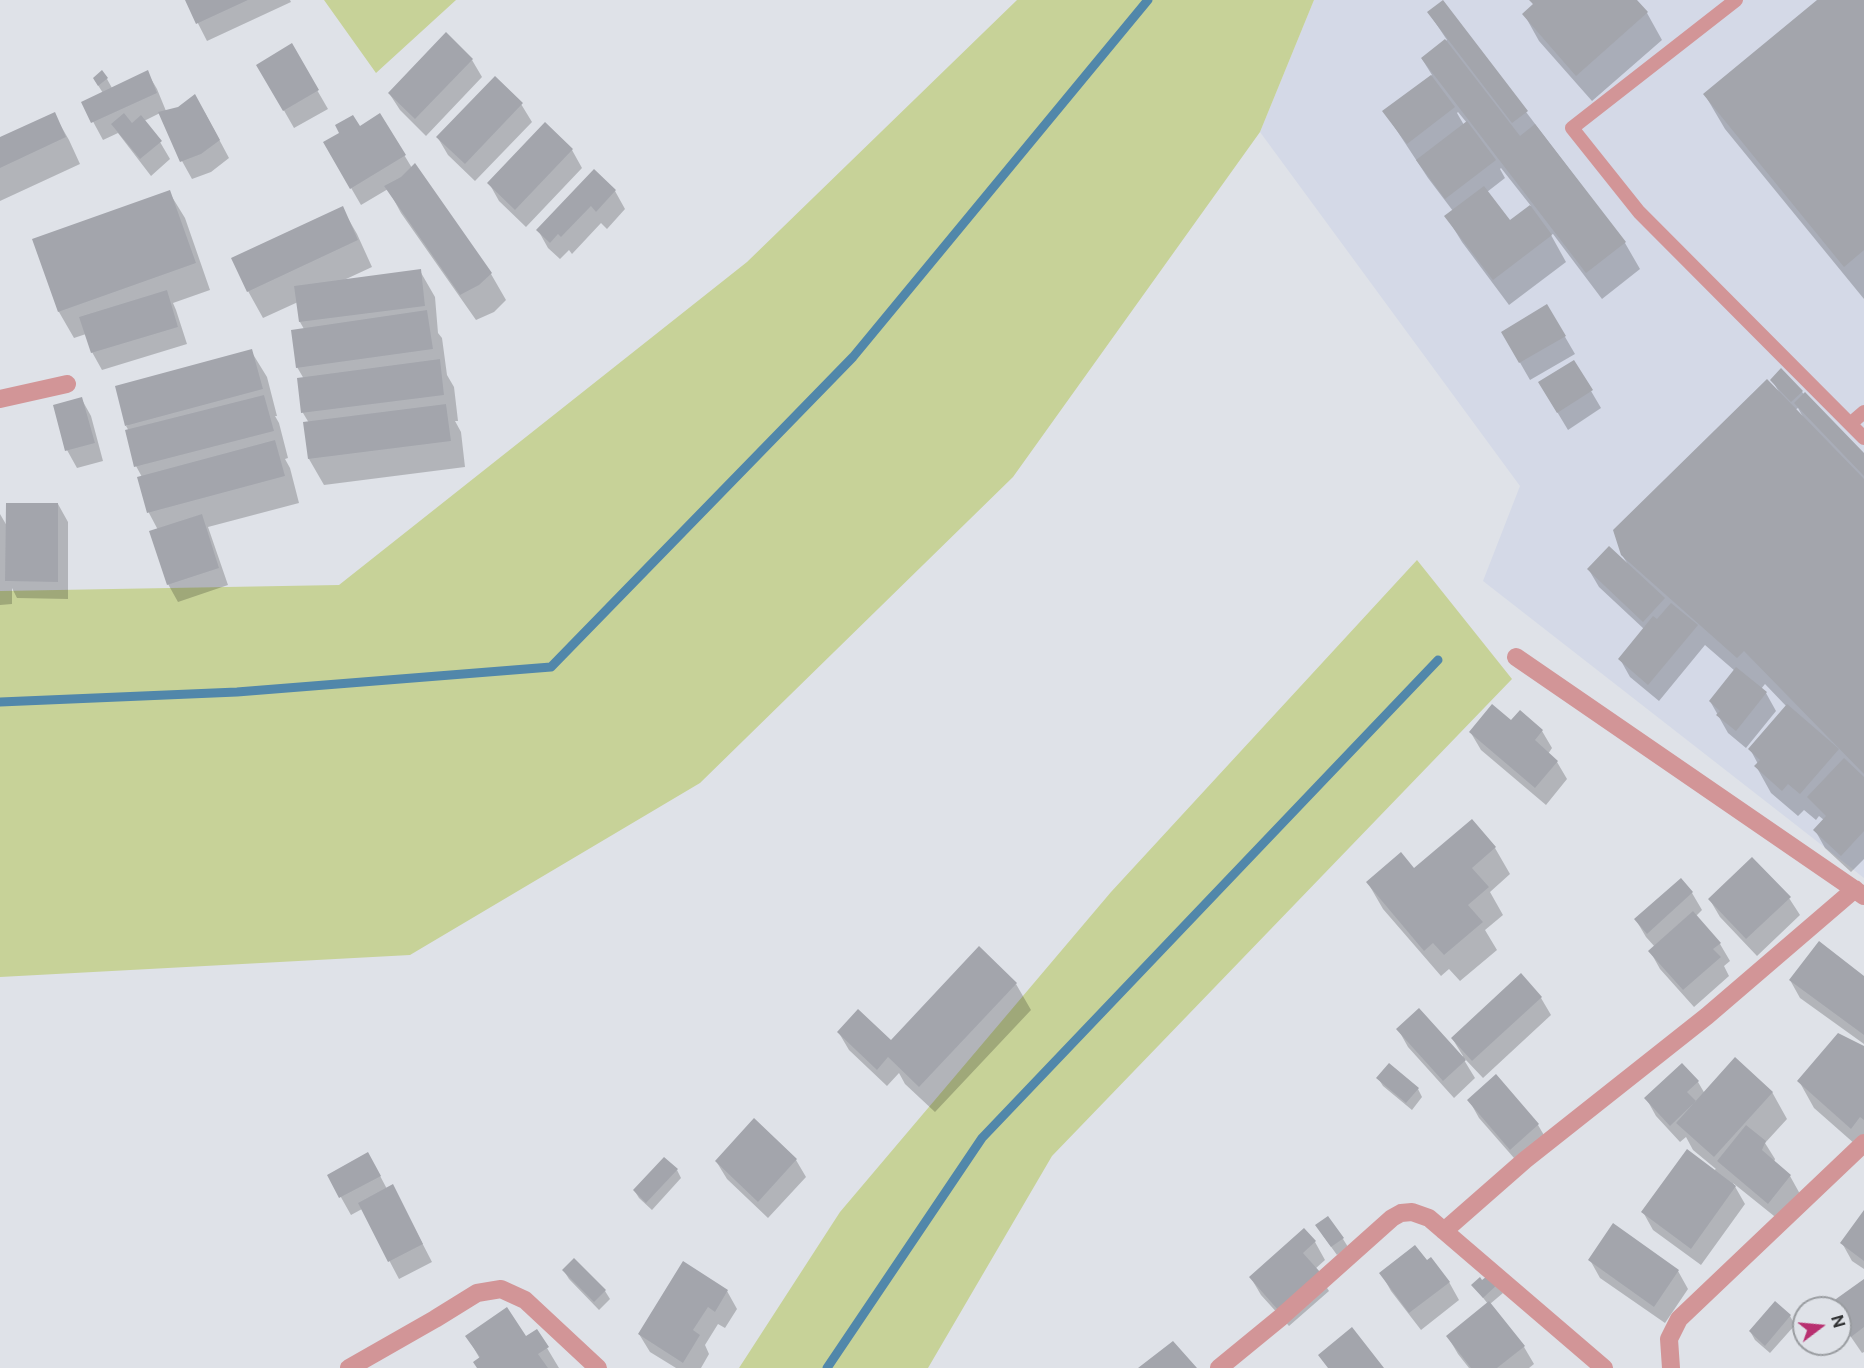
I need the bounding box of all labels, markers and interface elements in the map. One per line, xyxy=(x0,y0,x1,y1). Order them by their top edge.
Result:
north arrow xyxy=(1792,1296,1852,1356)
text: N xyxy=(1827,1313,1849,1330)

